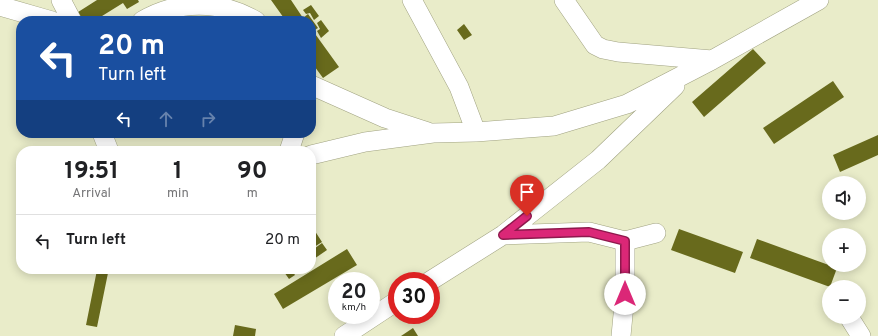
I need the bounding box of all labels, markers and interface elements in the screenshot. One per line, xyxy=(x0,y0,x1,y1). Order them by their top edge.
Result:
text: 20 m xyxy=(98,29,165,65)
icon: left xyxy=(32,32,84,84)
text: Turn left xyxy=(98,64,166,87)
icon: left xyxy=(113,108,135,130)
icon: ahead xyxy=(155,108,177,130)
icon: right xyxy=(197,108,219,130)
text: 19:51 xyxy=(64,157,119,187)
text: 1 xyxy=(173,157,183,187)
text: 90 xyxy=(237,157,268,187)
pin xyxy=(510,175,544,216)
map controls xyxy=(822,176,866,324)
button: sound xyxy=(822,176,866,220)
icon: arrive xyxy=(516,181,538,203)
text: Arrival xyxy=(72,186,111,202)
text: min xyxy=(167,186,189,202)
text: m xyxy=(247,186,258,202)
button: + xyxy=(822,228,866,272)
icon: left xyxy=(32,230,54,252)
text: Turn left xyxy=(66,231,126,250)
text: 20 m xyxy=(265,231,300,250)
speed limit sign: 30 xyxy=(388,272,440,324)
position arrow xyxy=(604,273,646,315)
text: 20 xyxy=(341,280,367,306)
button: − xyxy=(822,280,866,324)
text: km/h xyxy=(342,301,366,314)

